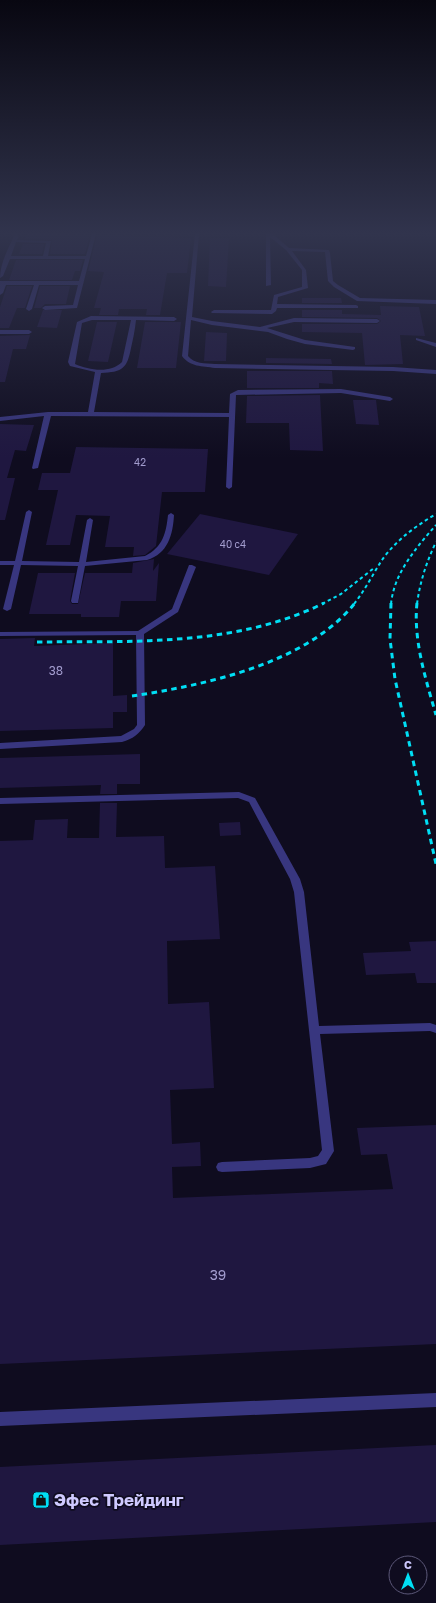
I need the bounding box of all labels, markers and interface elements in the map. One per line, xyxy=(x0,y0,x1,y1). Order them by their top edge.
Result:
house number: 42 xyxy=(134,456,146,468)
house number: 40 с4 xyxy=(220,538,246,550)
house number: 38 xyxy=(49,663,63,678)
house number: 39 xyxy=(210,1266,226,1283)
place label: Эфес Трейдинг xyxy=(54,1489,184,1510)
shop icon: Эфес Трейдинг xyxy=(31,1490,51,1510)
north arrow xyxy=(388,1555,428,1595)
text: С xyxy=(404,1558,412,1571)

